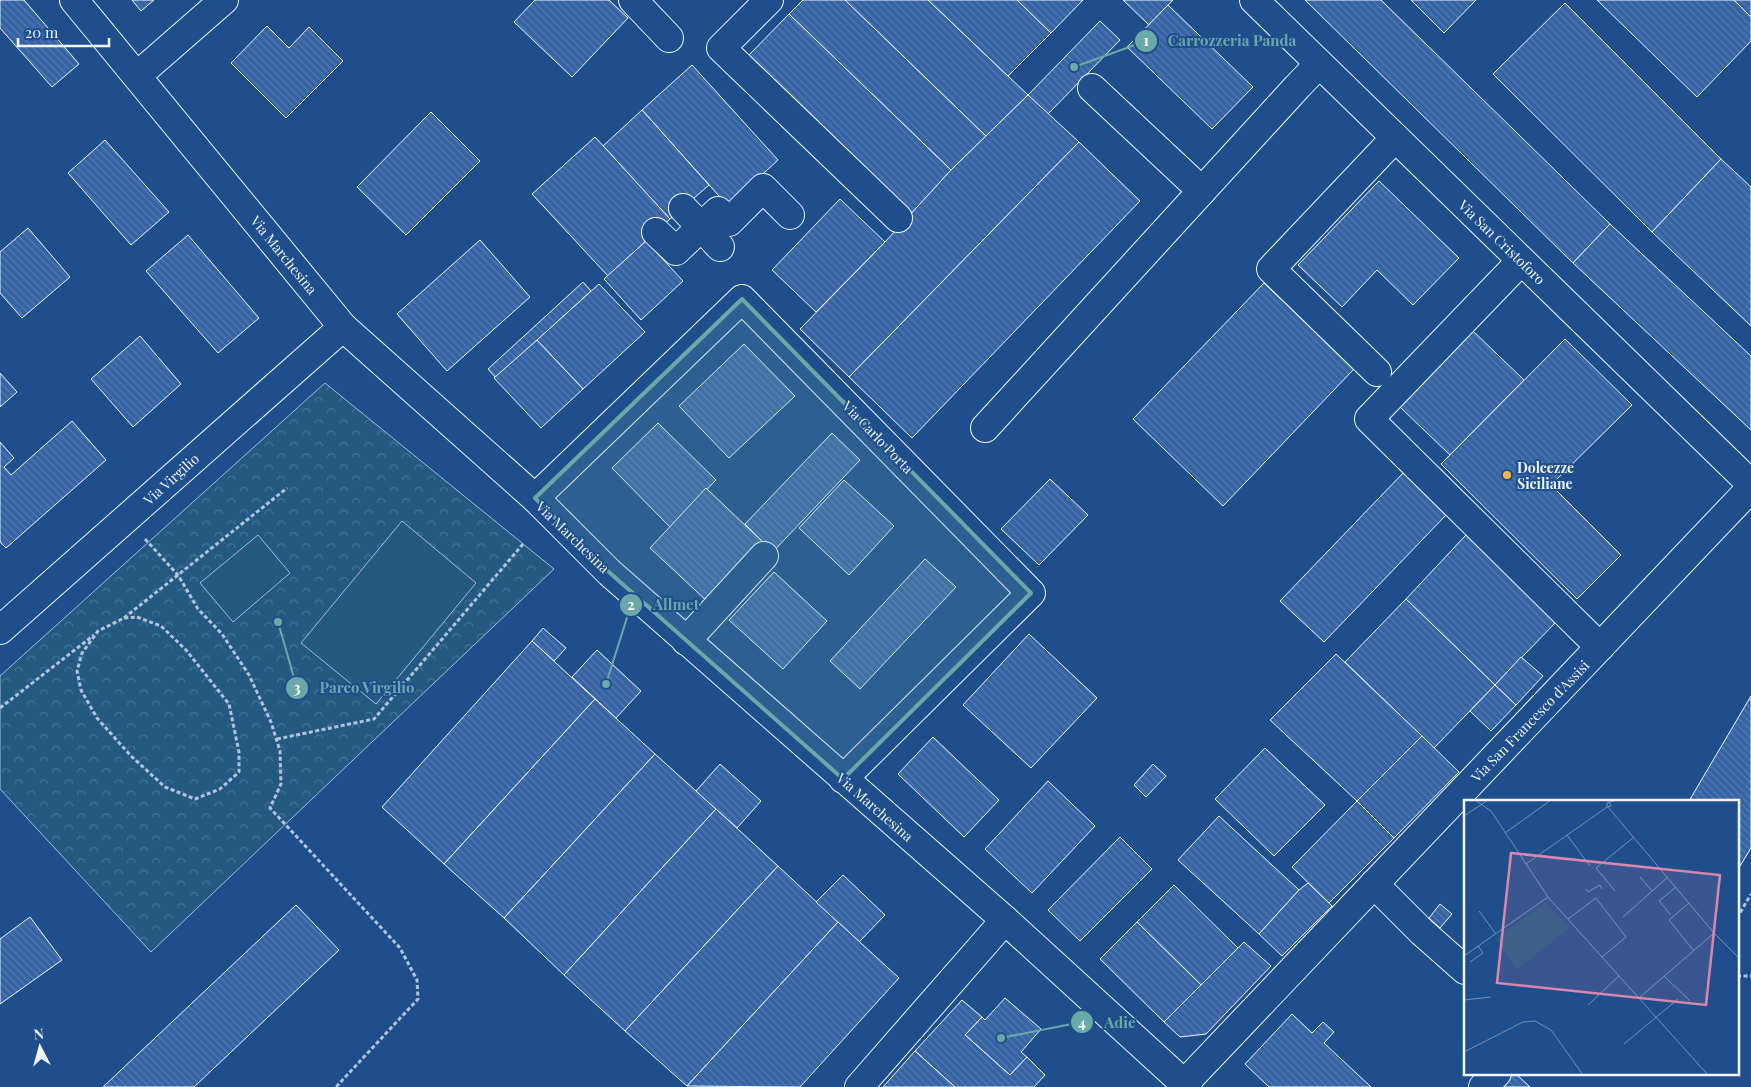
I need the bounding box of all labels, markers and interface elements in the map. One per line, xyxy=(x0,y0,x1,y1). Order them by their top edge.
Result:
scale bar xyxy=(18,15,109,47)
text: 20 m xyxy=(25,22,59,42)
callout: Carrozzeria Panda xyxy=(1133,26,1307,56)
text: 1 xyxy=(1143,30,1149,50)
text: Carrozzeria Panda xyxy=(1168,30,1296,50)
street label: Via San Cristoforo xyxy=(1454,195,1550,289)
street label: Via Marchesina xyxy=(246,211,322,298)
street label: Via Carlo Porta xyxy=(838,396,918,478)
street label: Via Virgilio xyxy=(138,449,203,510)
place label: Dolcezze Siciliane xyxy=(1517,458,1574,493)
marker: Dolcezze Siciliane xyxy=(1501,469,1513,481)
street label: Via Marchesina xyxy=(531,496,614,577)
callout: Allmet xyxy=(618,590,709,620)
text: 2 xyxy=(627,594,635,614)
text: Allmet xyxy=(652,594,700,614)
street label: Via San Francesco d'Assisi xyxy=(1466,656,1593,787)
callout: Parco Virgilio xyxy=(284,673,425,703)
text: 3 xyxy=(293,677,301,697)
text: Parco Virgilio xyxy=(319,677,415,697)
street label: Via Marchesina xyxy=(832,768,917,846)
inset map xyxy=(1464,800,1738,1074)
callout: Adie xyxy=(1070,1007,1146,1037)
text: 4 xyxy=(1078,1012,1086,1032)
text: Adie xyxy=(1103,1012,1136,1032)
north arrow xyxy=(15,1022,65,1072)
text: N xyxy=(33,1024,45,1044)

